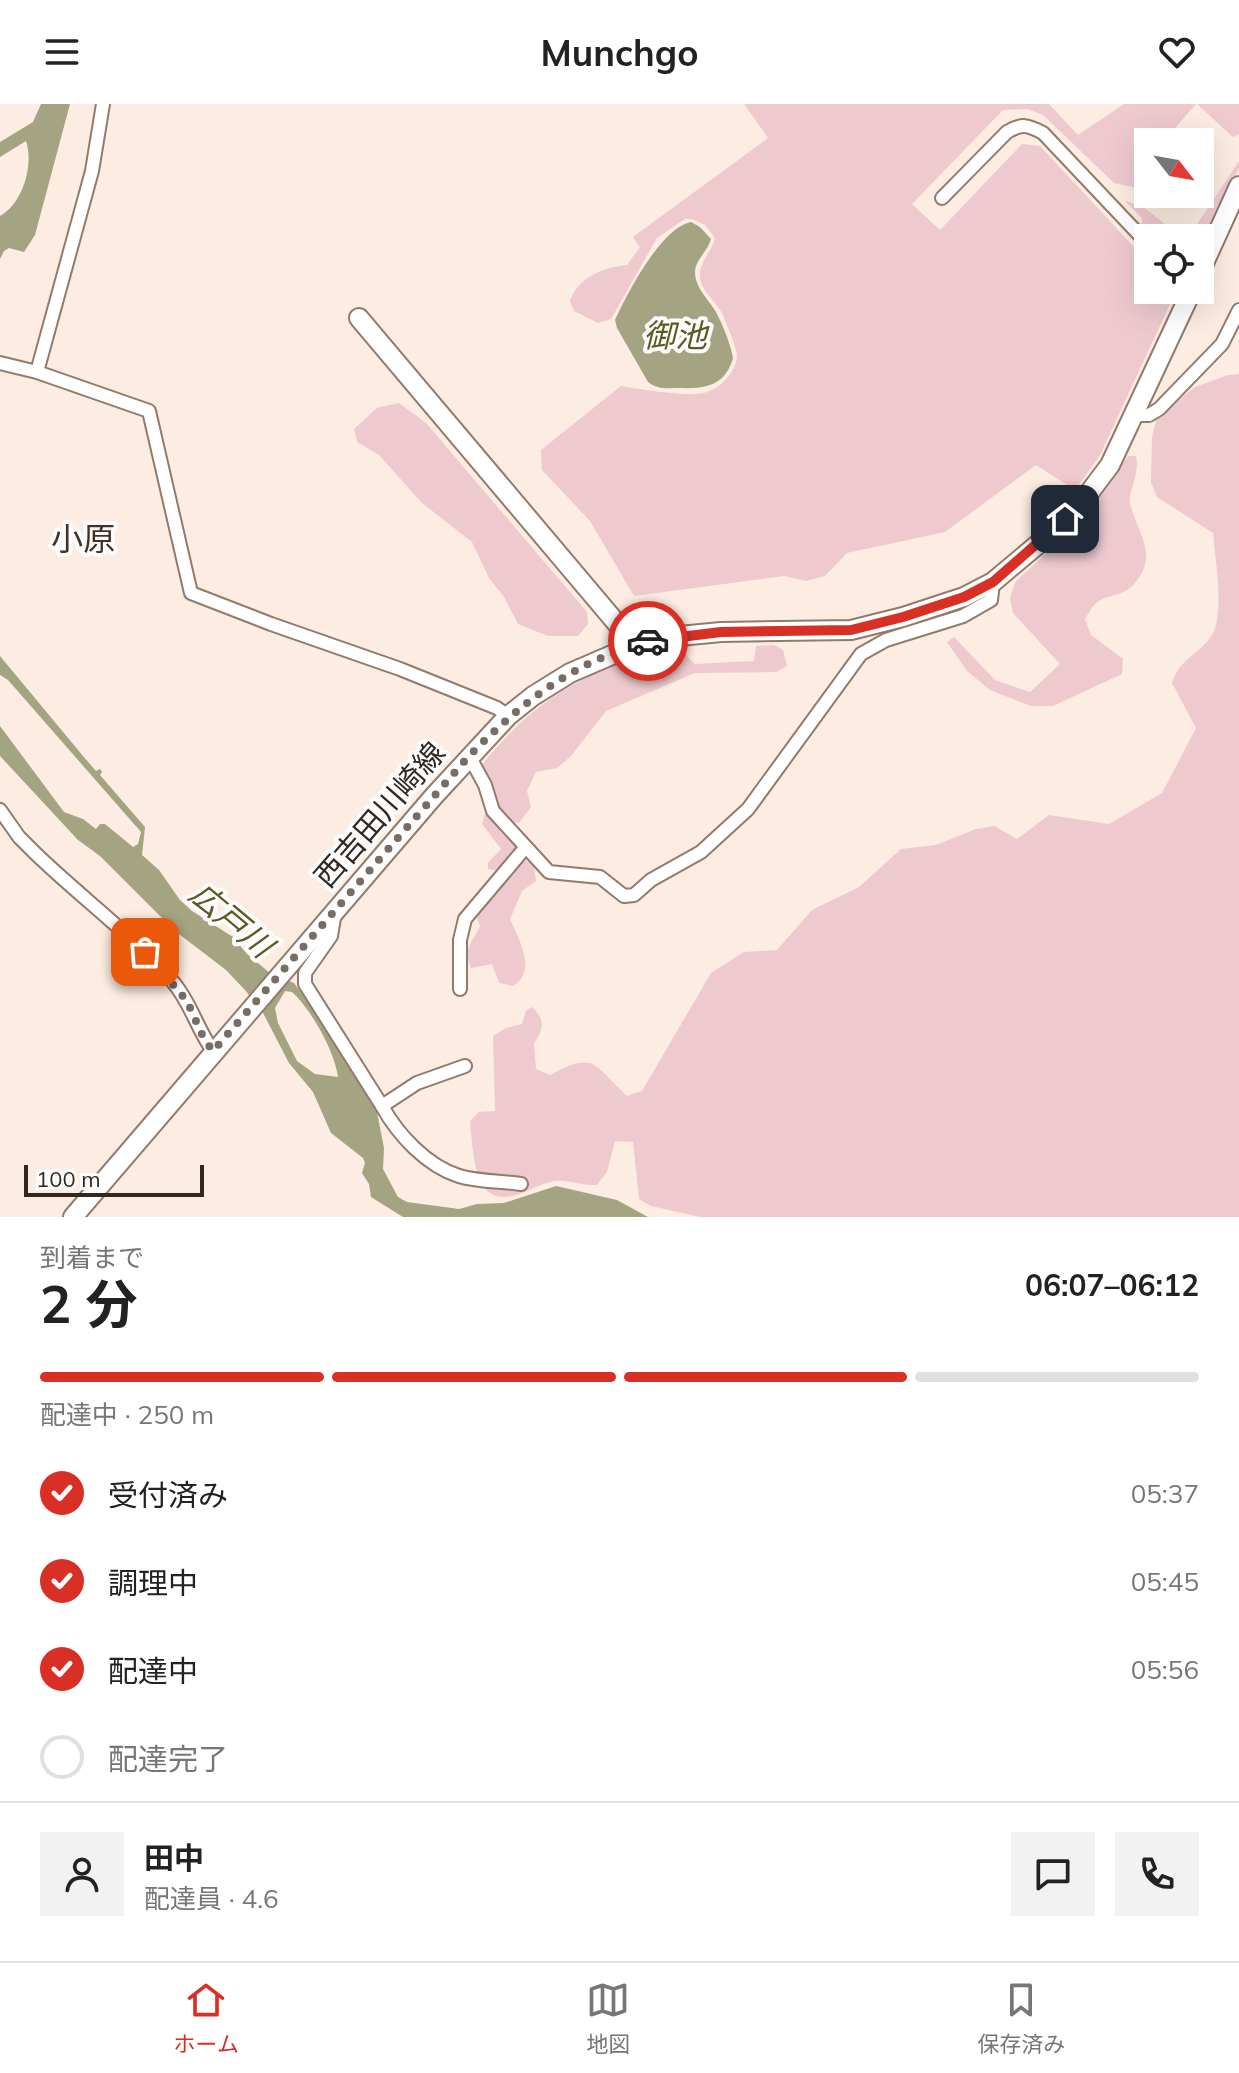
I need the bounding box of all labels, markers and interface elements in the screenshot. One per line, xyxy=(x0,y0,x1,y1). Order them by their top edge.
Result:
icon: menu xyxy=(40,30,84,74)
text: Munchgo xyxy=(540,30,699,75)
icon: heart xyxy=(1155,30,1199,74)
north arrow xyxy=(1134,128,1214,208)
map controls xyxy=(1134,128,1214,304)
button: locate xyxy=(1134,224,1214,304)
water label: 御池 xyxy=(643,315,710,355)
pin xyxy=(1031,485,1099,553)
icon: home xyxy=(1043,497,1087,541)
district label: 小原 xyxy=(51,518,115,558)
courier xyxy=(608,601,688,681)
icon: car xyxy=(626,619,670,663)
street label: 西吉田川崎線 xyxy=(306,734,453,895)
water label: 広戸川 xyxy=(182,873,284,967)
pin xyxy=(111,918,179,986)
icon: bag xyxy=(123,930,167,974)
scale bar xyxy=(24,1161,204,1197)
text: 100 m xyxy=(36,1165,101,1193)
text: 到着まで xyxy=(40,1241,144,1274)
text: 06:07–06:12 xyxy=(1025,1266,1199,1304)
text: 2 分 xyxy=(40,1271,137,1336)
text: 配達中 · 250 m xyxy=(40,1398,214,1431)
icon: check xyxy=(40,1471,84,1515)
text: 受付済み xyxy=(108,1476,228,1514)
text: 05:37 xyxy=(1131,1477,1199,1510)
icon: check xyxy=(40,1559,84,1603)
text: 調理中 xyxy=(108,1564,198,1602)
text: 05:45 xyxy=(1131,1565,1199,1598)
icon: check xyxy=(40,1647,84,1691)
text: 配達中 xyxy=(108,1652,198,1690)
text: 05:56 xyxy=(1131,1653,1199,1686)
text: 配達完了 xyxy=(108,1740,228,1778)
button: person xyxy=(40,1832,124,1916)
button: chat xyxy=(1011,1832,1095,1916)
button: phone xyxy=(1115,1832,1199,1916)
text: 田中 xyxy=(144,1839,204,1877)
text: 配達員 · 4.6 xyxy=(144,1882,279,1915)
tab: ホーム xyxy=(174,1978,239,2058)
tab: 地図 xyxy=(586,1978,630,2058)
tab: 保存済み xyxy=(977,1978,1065,2058)

